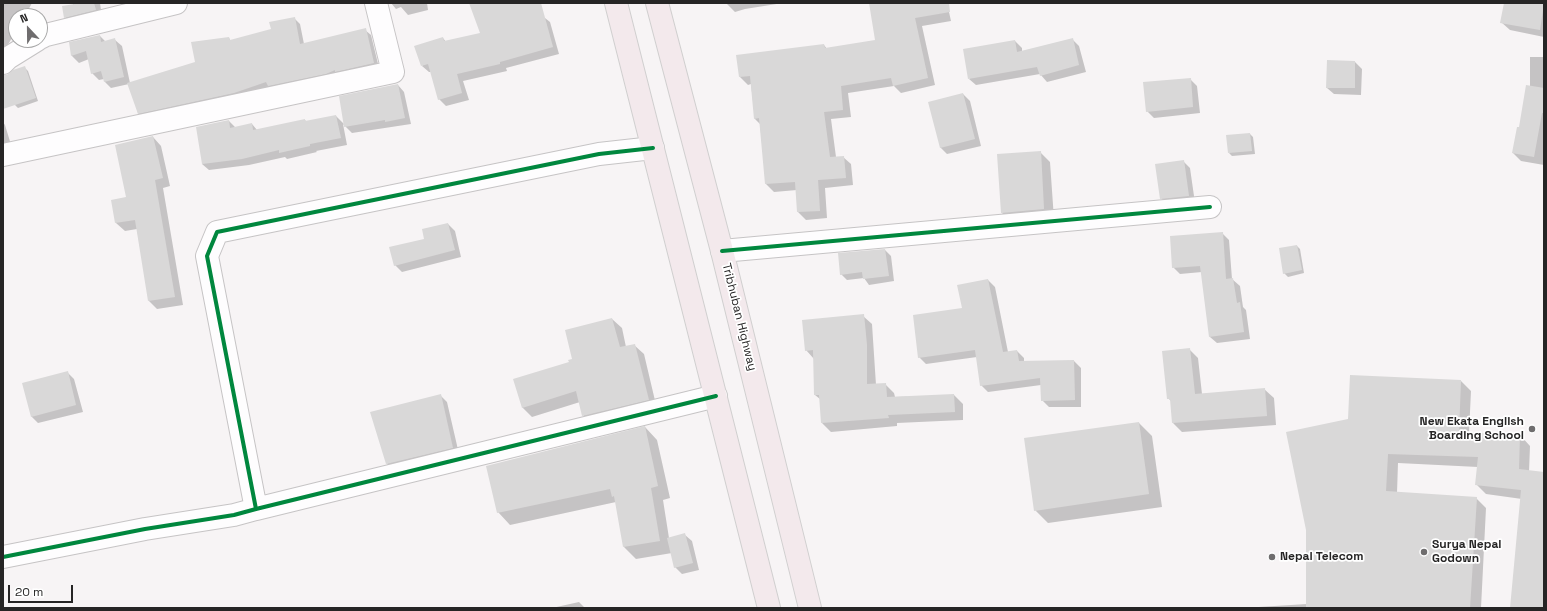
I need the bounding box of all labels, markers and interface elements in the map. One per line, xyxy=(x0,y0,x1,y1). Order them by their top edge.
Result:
north arrow xyxy=(8,8,48,48)
text: N xyxy=(18,10,30,26)
street label: Tribhuban Highway xyxy=(719,262,759,372)
place label: New Ekata English Boarding School xyxy=(1420,415,1524,443)
marker: New Ekata English Boarding School xyxy=(1527,424,1537,434)
place label: Surya Nepal Godown xyxy=(1432,538,1502,566)
marker: Surya Nepal Godown xyxy=(1419,547,1429,557)
place label: Nepal Telecom xyxy=(1280,550,1363,564)
marker: Nepal Telecom xyxy=(1267,552,1277,562)
scale bar xyxy=(10,577,75,603)
text: 20 m xyxy=(15,584,43,600)

